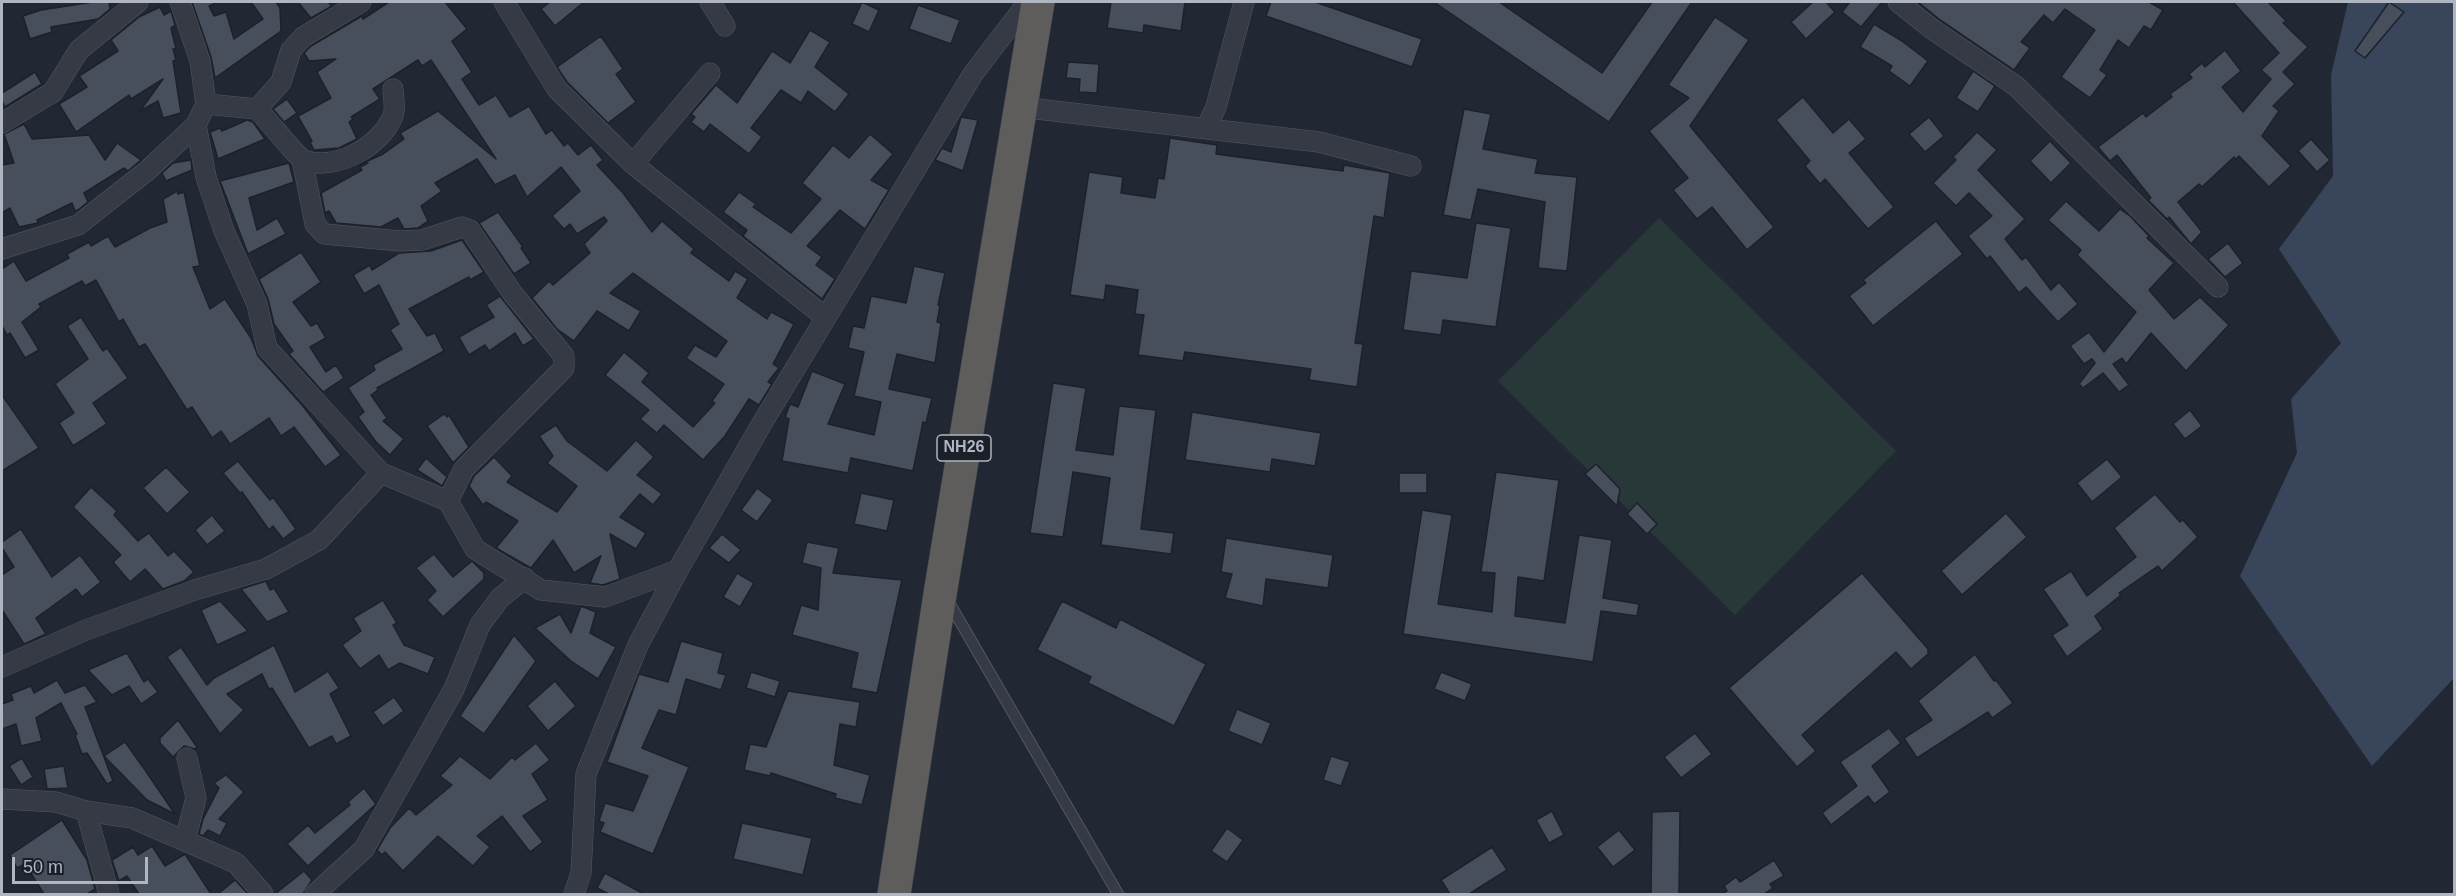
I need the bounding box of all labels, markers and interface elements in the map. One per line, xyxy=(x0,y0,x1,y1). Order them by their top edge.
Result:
road number: NH26 xyxy=(937,435,991,461)
scale bar xyxy=(15,845,152,883)
text: 50 m xyxy=(23,857,63,877)

